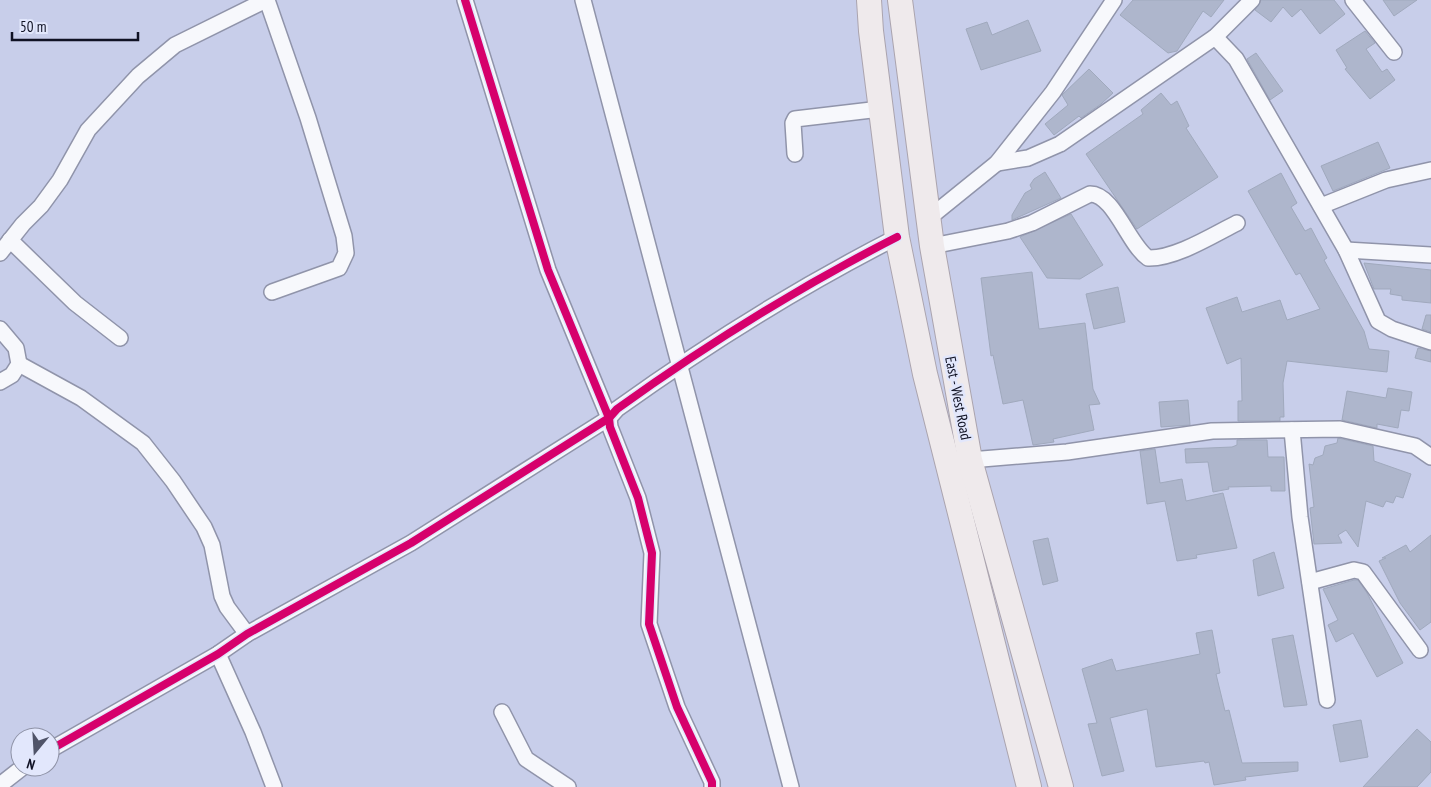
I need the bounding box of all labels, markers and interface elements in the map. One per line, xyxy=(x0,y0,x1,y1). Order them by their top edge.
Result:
scale bar xyxy=(12,10,139,42)
text: 50 m xyxy=(20,17,46,36)
street label: East - West Road xyxy=(941,355,976,441)
north arrow xyxy=(10,727,60,777)
text: N xyxy=(25,755,37,774)

